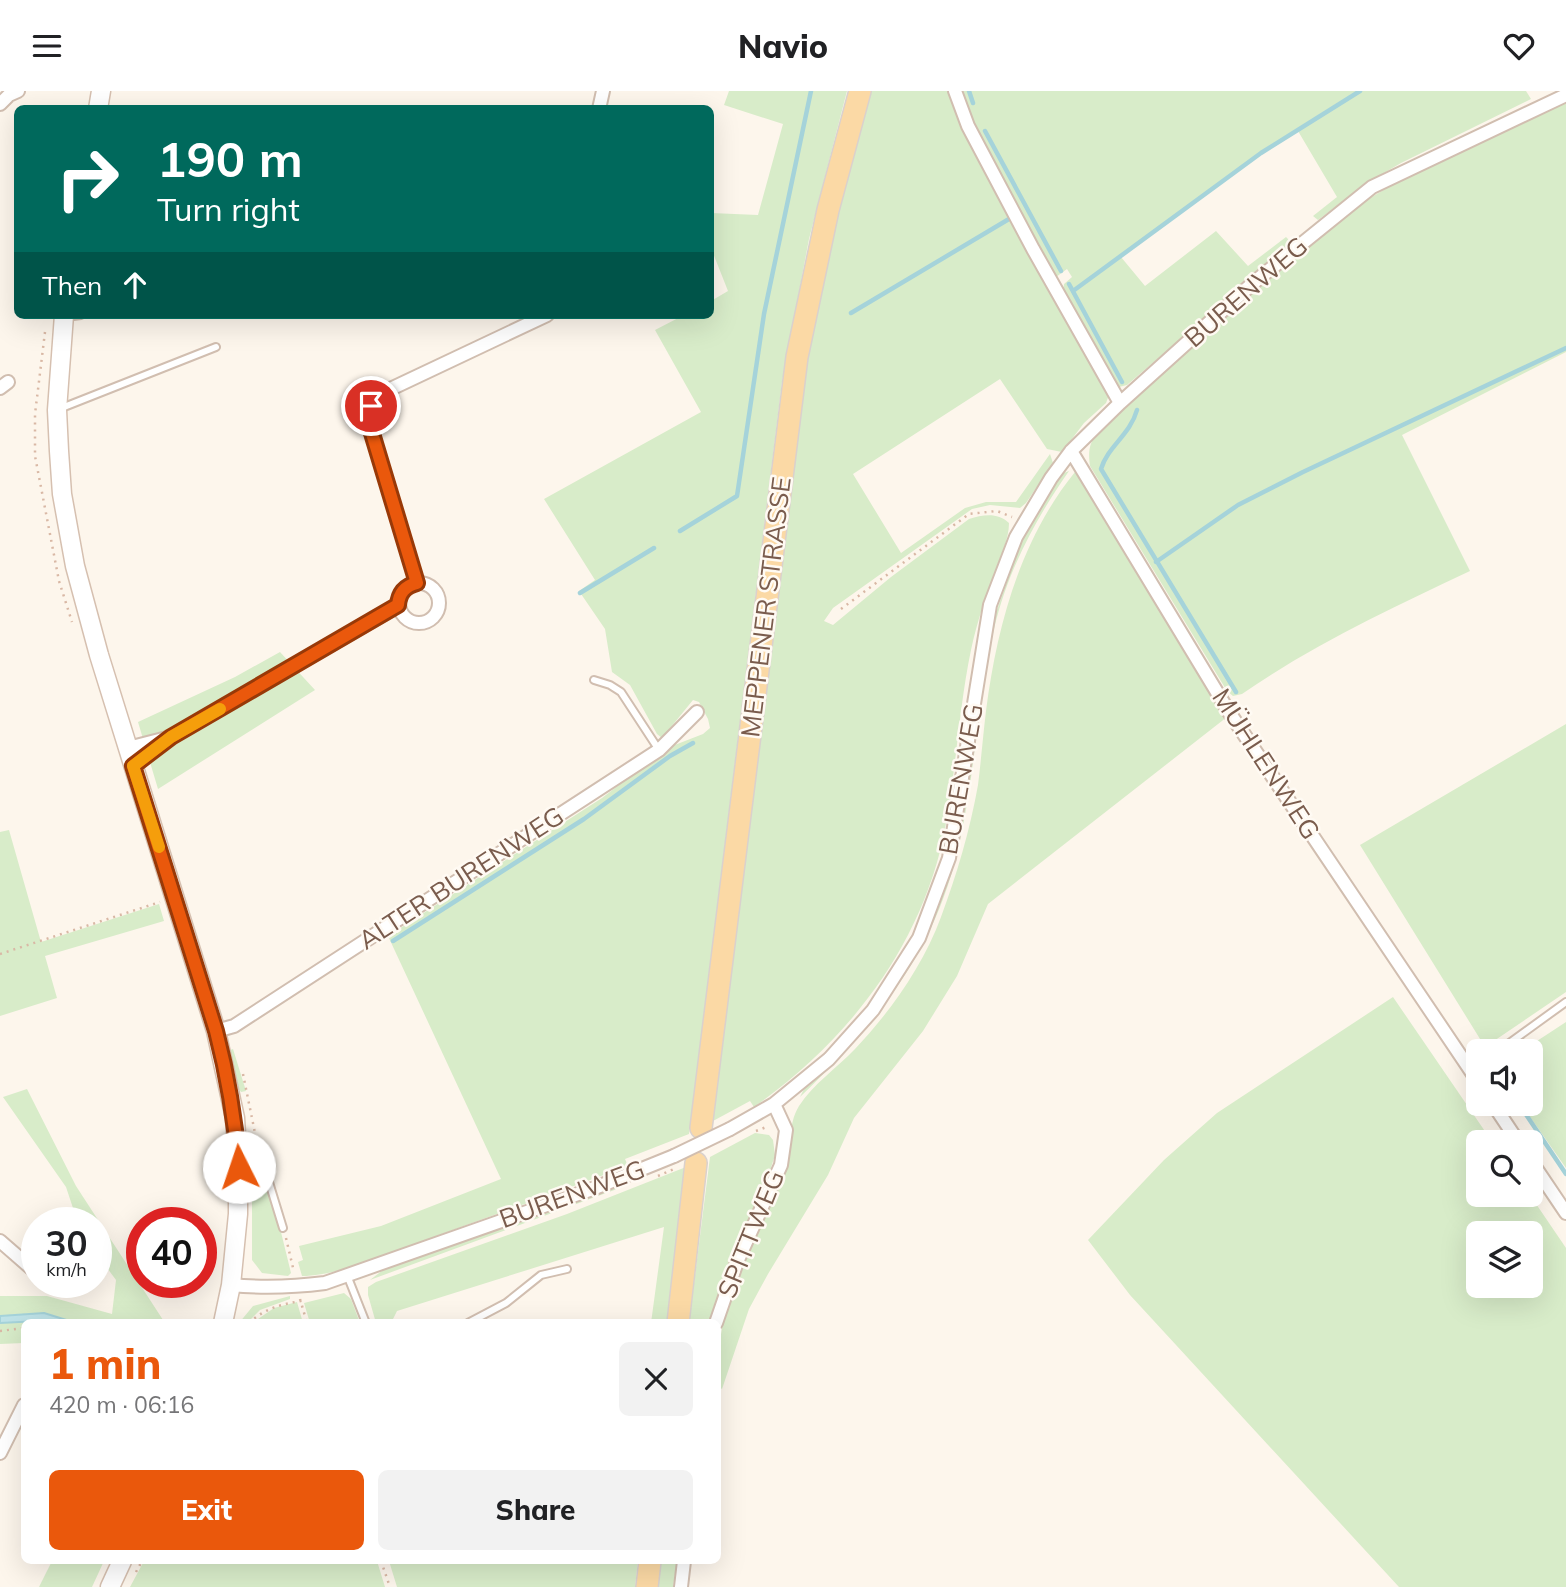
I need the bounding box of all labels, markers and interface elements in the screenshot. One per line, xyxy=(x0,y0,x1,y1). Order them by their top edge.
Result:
text: Navio xyxy=(738,26,828,66)
icon: menu xyxy=(28,27,66,65)
icon: heart xyxy=(1500,27,1538,65)
text: 190 m xyxy=(157,128,303,189)
icon: right xyxy=(42,133,133,224)
text: Turn right xyxy=(157,189,300,229)
street label: BURENWEG xyxy=(1177,229,1314,354)
icon: ahead xyxy=(116,266,154,304)
text: Then xyxy=(42,269,102,302)
pin xyxy=(341,376,401,436)
icon: arrive xyxy=(352,387,390,425)
street label: MEPPENER STRASSE xyxy=(733,475,798,739)
street label: MÜHLENWEG xyxy=(1205,682,1327,845)
street label: BURENWEG xyxy=(931,701,990,857)
street label: ALTER BURENWEG xyxy=(352,799,570,956)
map controls xyxy=(1466,1039,1543,1298)
button: sound xyxy=(1466,1039,1543,1116)
position arrow xyxy=(202,1130,276,1204)
button: search xyxy=(1466,1130,1543,1207)
street label: BURENWEG xyxy=(495,1152,649,1235)
street label: SPITTWEG xyxy=(710,1165,791,1303)
speed limit sign: 40 xyxy=(126,1207,217,1298)
text: 30 xyxy=(45,1221,88,1265)
button: layers xyxy=(1466,1221,1543,1298)
text: km/h xyxy=(46,1258,87,1281)
text: 1 min xyxy=(49,1337,162,1390)
button: close xyxy=(619,1342,693,1416)
text: 420 m · 06:16 xyxy=(49,1390,194,1419)
button: Exit xyxy=(49,1470,364,1550)
button: Share xyxy=(378,1470,693,1550)

